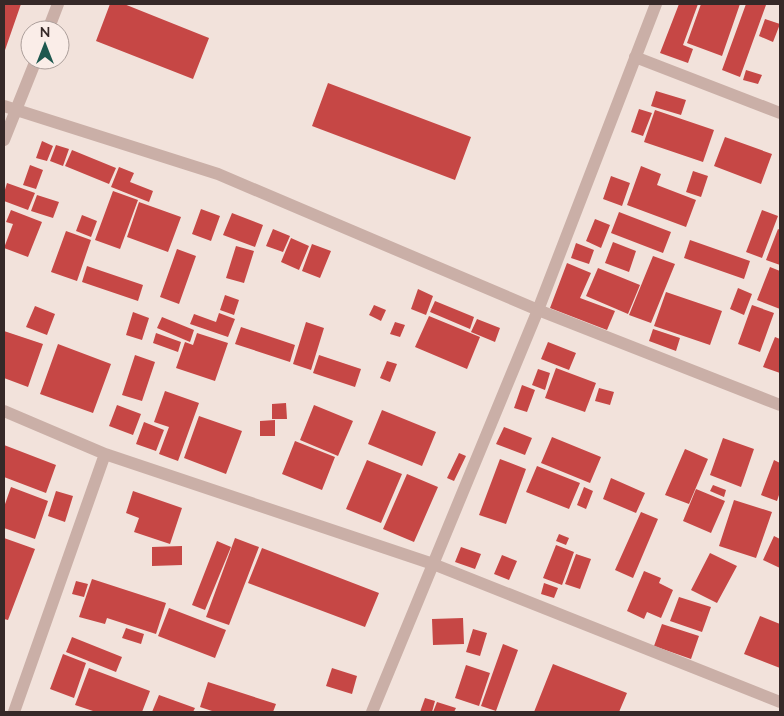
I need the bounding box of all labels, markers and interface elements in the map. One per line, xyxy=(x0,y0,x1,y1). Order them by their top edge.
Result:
north arrow xyxy=(20,20,70,70)
text: N xyxy=(40,23,50,41)

